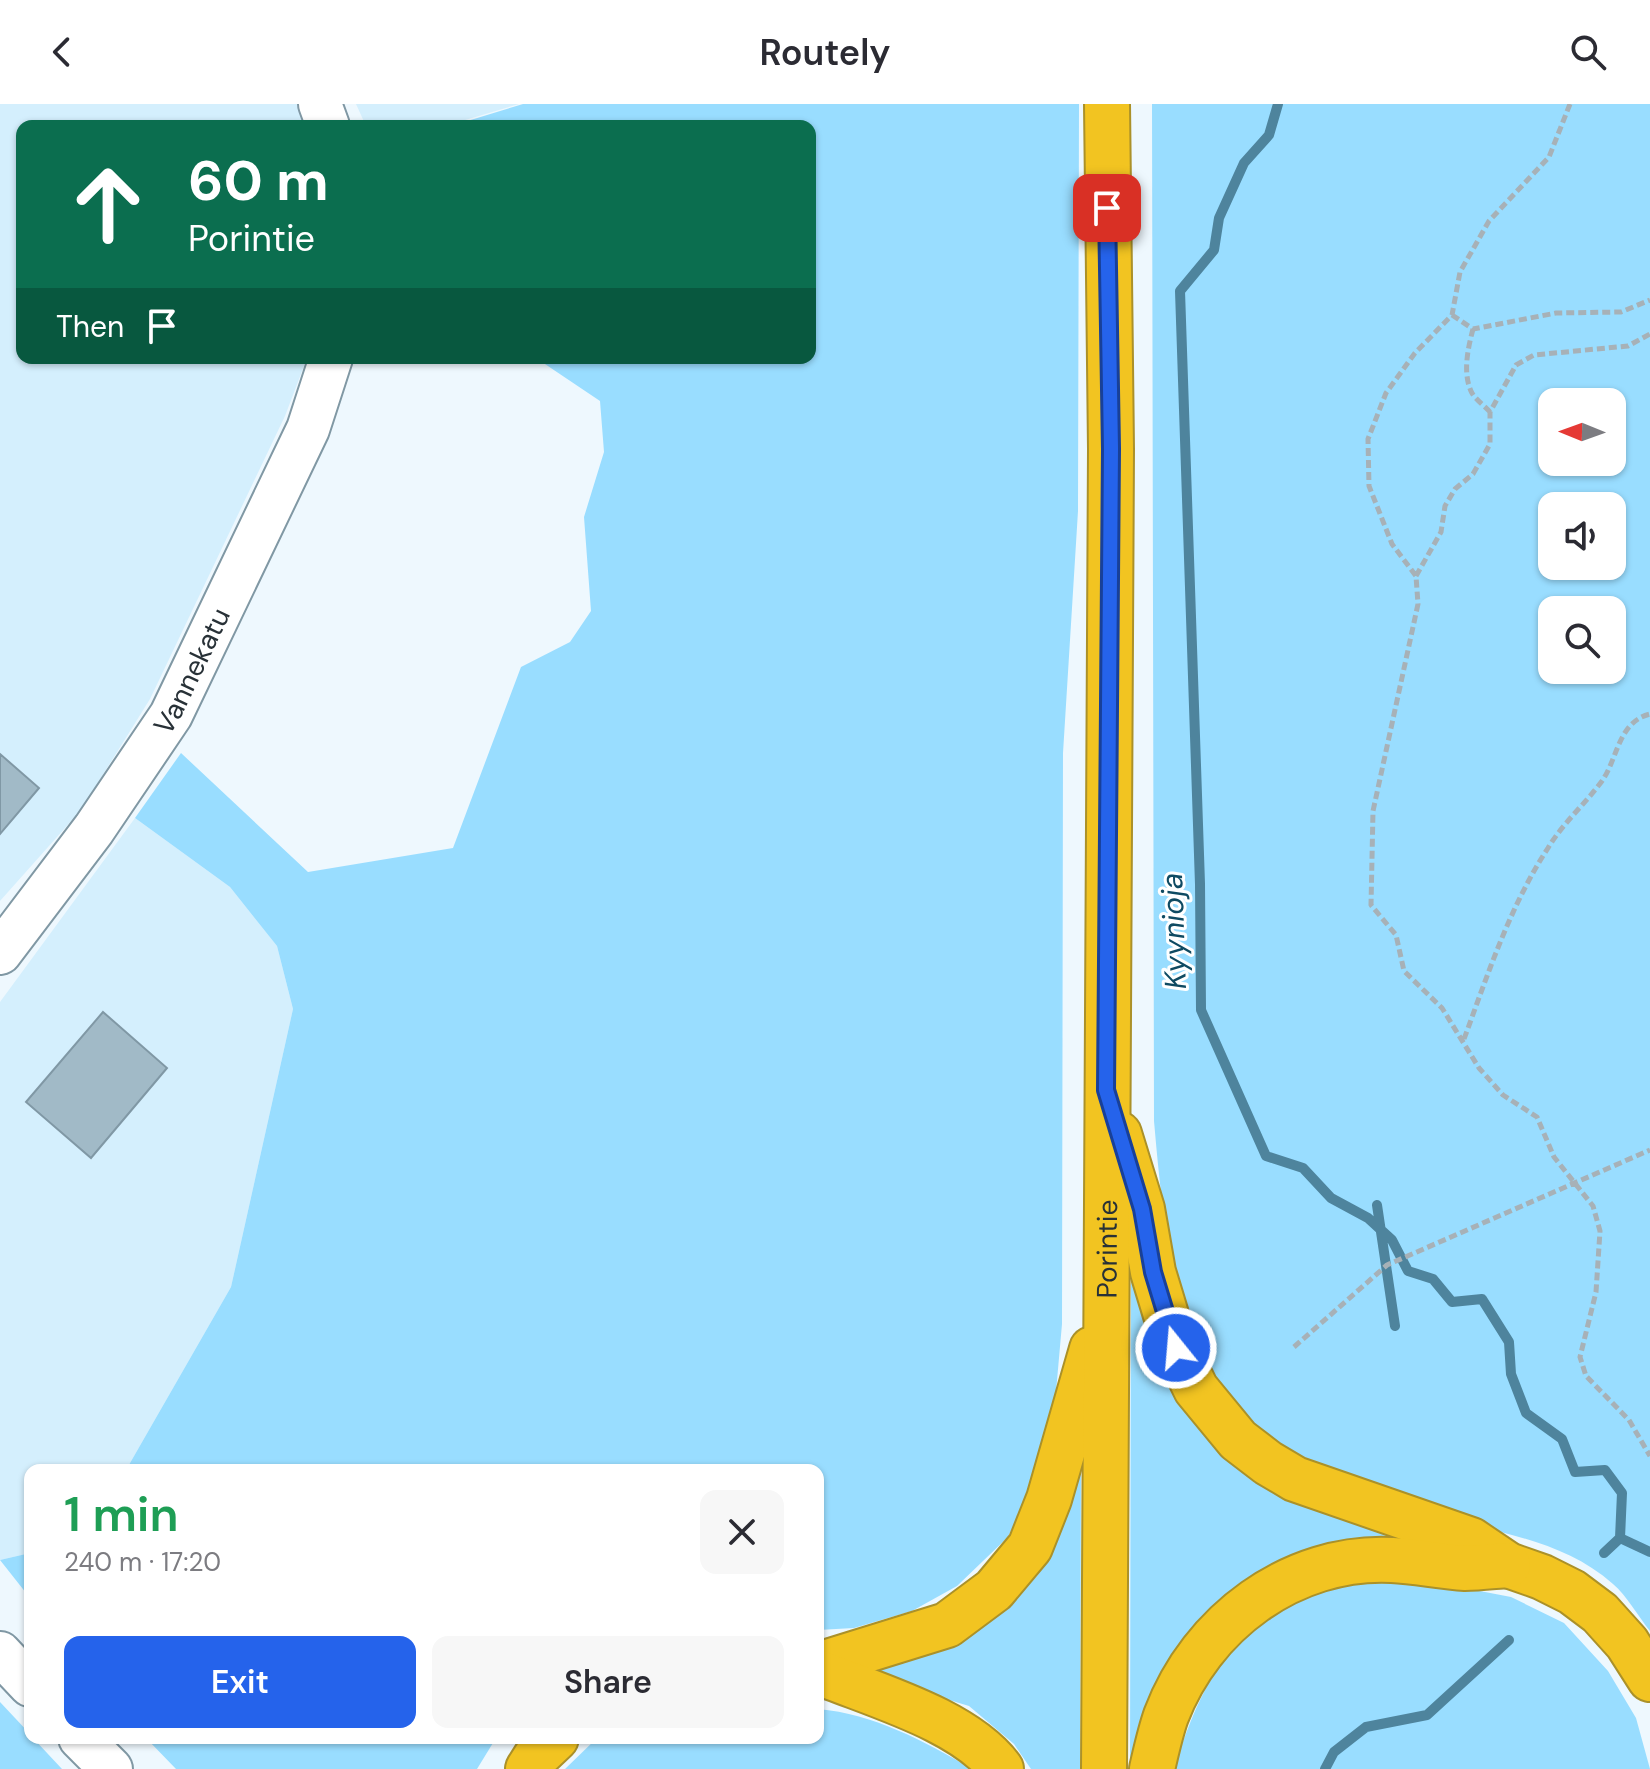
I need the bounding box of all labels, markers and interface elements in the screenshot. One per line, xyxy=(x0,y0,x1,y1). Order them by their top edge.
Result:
text: Routely xyxy=(759,29,891,76)
icon: back xyxy=(40,30,84,74)
icon: search xyxy=(1566,30,1610,74)
text: 60 m xyxy=(188,144,329,217)
icon: ahead xyxy=(56,152,160,256)
pin xyxy=(1073,174,1141,242)
icon: arrive xyxy=(1085,186,1129,230)
text: Porintie xyxy=(188,215,315,262)
icon: arrive xyxy=(140,304,184,348)
text: Then xyxy=(56,307,124,346)
north arrow xyxy=(1538,388,1626,476)
map controls xyxy=(1538,388,1626,684)
button: sound xyxy=(1538,492,1626,580)
button: search xyxy=(1538,596,1626,684)
street label: Vannekatu xyxy=(145,602,239,742)
water label: Kyynioja xyxy=(1152,872,1195,990)
street label: Porintie xyxy=(1088,1199,1126,1299)
position arrow xyxy=(1134,1306,1218,1390)
text: 1 min xyxy=(64,1483,179,1546)
button: close xyxy=(700,1490,784,1574)
text: 240 m · 17:20 xyxy=(64,1545,221,1579)
button: Exit xyxy=(64,1636,416,1728)
button: Share xyxy=(432,1636,784,1728)

